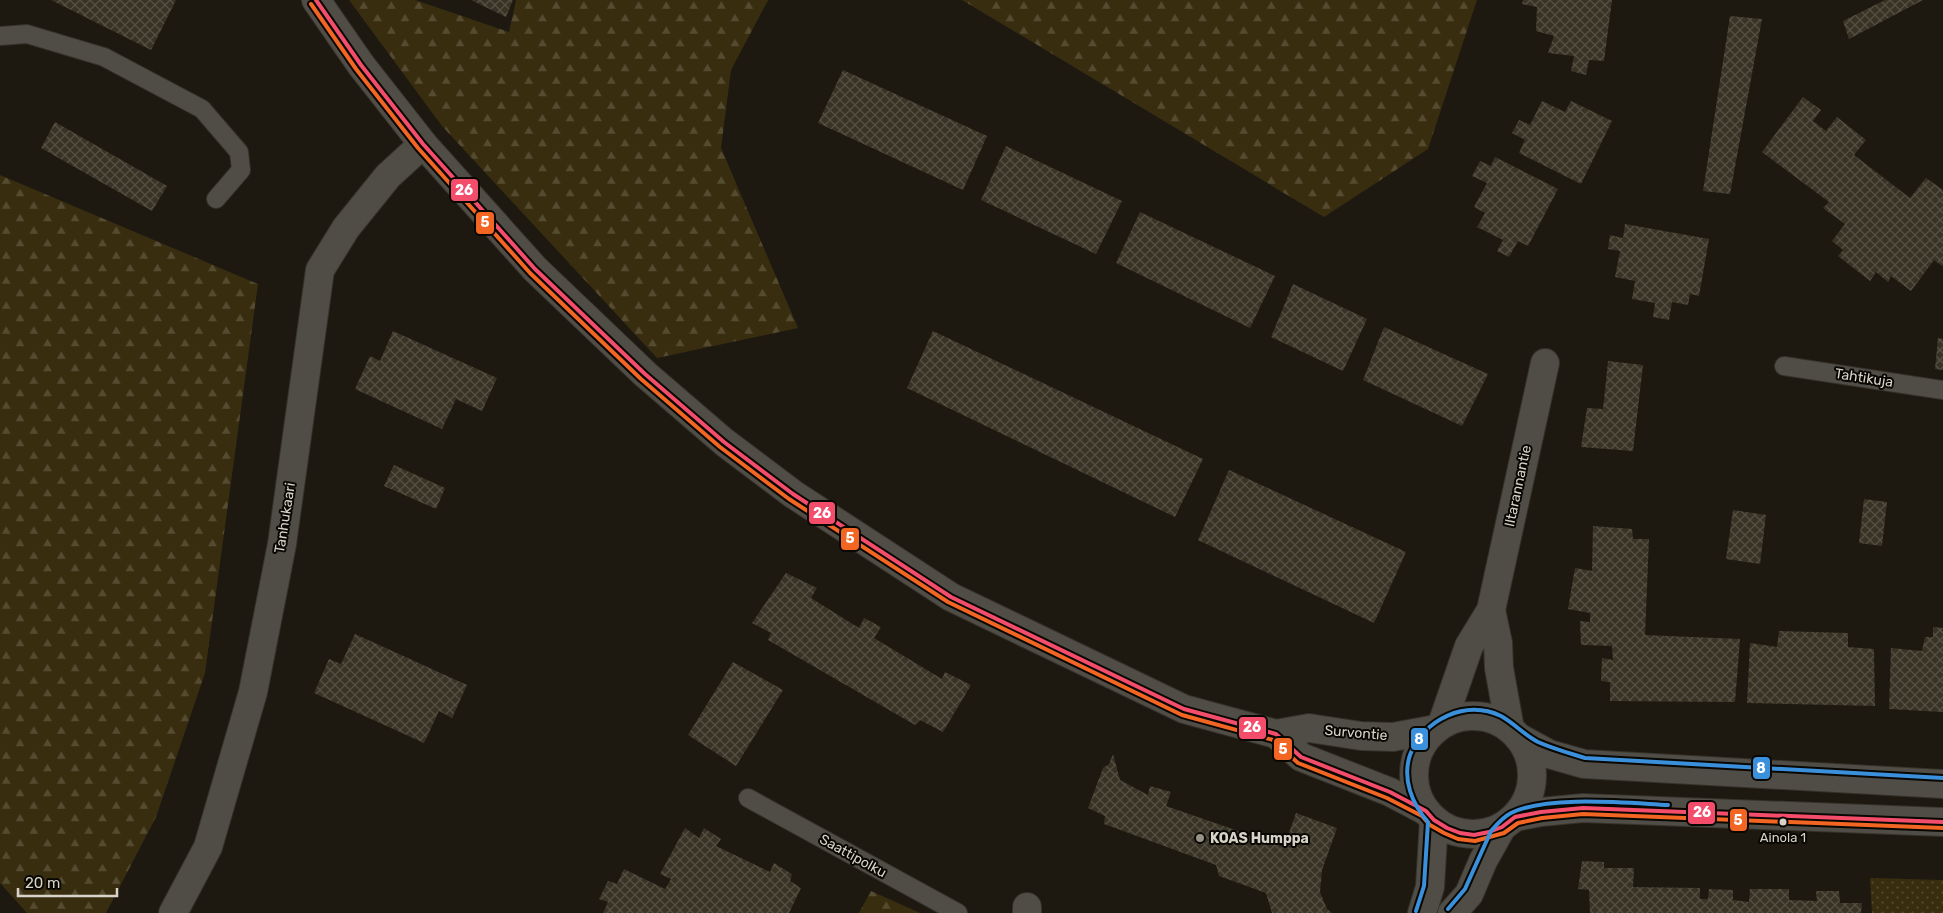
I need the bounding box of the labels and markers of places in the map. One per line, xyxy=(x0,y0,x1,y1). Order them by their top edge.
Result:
marker: Ainola 1 xyxy=(1778,817,1788,827)
place label: KOAS Humppa xyxy=(1210,830,1309,847)
place label: Ainola 1 xyxy=(1760,830,1806,845)
marker: KOAS Humppa xyxy=(1194,832,1206,844)

